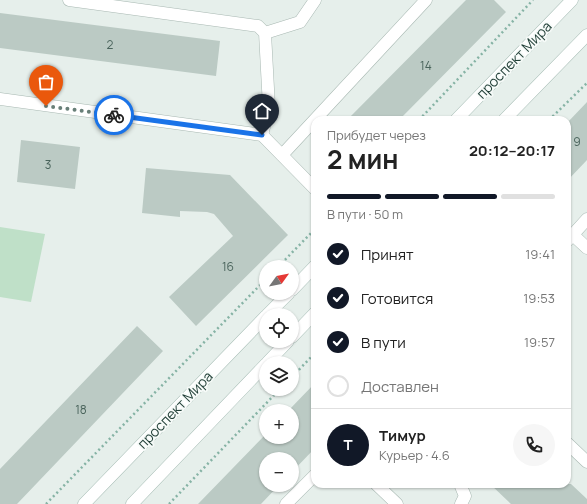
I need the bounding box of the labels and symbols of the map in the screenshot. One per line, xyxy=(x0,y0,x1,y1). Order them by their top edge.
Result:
street label: проспект Мира xyxy=(472,17,556,103)
house number: 2 xyxy=(107,36,114,53)
house number: 14 xyxy=(420,57,432,74)
pin xyxy=(29,65,63,106)
pin xyxy=(245,94,279,135)
courier xyxy=(94,95,134,135)
house number: 9 xyxy=(573,133,581,150)
house number: 3 xyxy=(45,156,51,173)
house number: 16 xyxy=(222,258,234,275)
north arrow xyxy=(259,260,299,300)
street label: проспект Мира xyxy=(133,367,217,453)
house number: 18 xyxy=(75,401,87,418)

